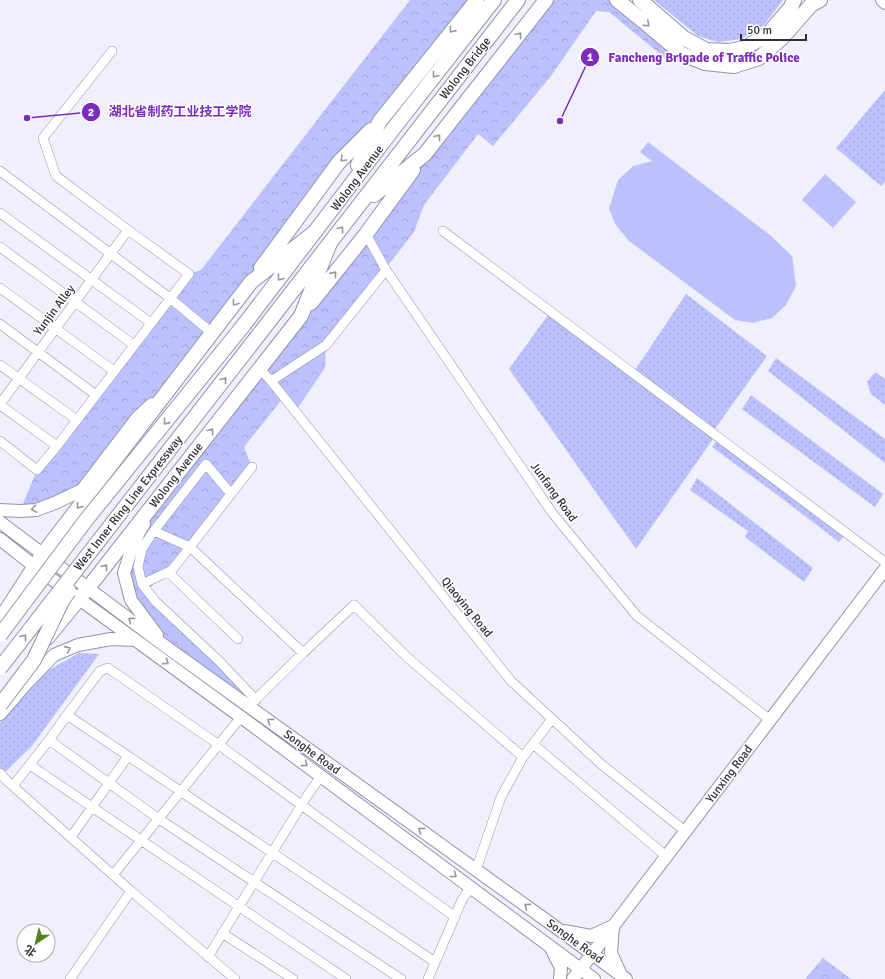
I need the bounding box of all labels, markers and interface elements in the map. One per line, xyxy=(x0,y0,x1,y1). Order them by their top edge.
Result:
scale bar xyxy=(741,16,806,42)
one-way arrow xyxy=(642,20,650,27)
text: 50 m xyxy=(747,23,772,38)
one-way arrow xyxy=(450,26,457,33)
one-way arrow xyxy=(514,32,521,39)
street label: Wolong Bridge xyxy=(436,34,494,102)
callout: Fancheng Brigade of Traffic Police xyxy=(580,45,808,70)
text: 1 xyxy=(587,50,594,65)
text: Fancheng Brigade of Traffic Police xyxy=(608,50,800,66)
one-way arrow xyxy=(433,70,440,77)
callout: 湖北省制药工业技工学院 xyxy=(81,99,260,124)
text: 湖北省制药工业技工学院 xyxy=(108,104,252,120)
text: 2 xyxy=(88,105,94,120)
one-way arrow xyxy=(434,135,441,142)
street label: Wolong Avenue xyxy=(328,142,387,214)
one-way arrow xyxy=(341,154,348,161)
one-way arrow xyxy=(337,227,344,234)
one-way arrow xyxy=(329,272,336,279)
one-way arrow xyxy=(277,274,285,281)
street label: Yunjin Alley xyxy=(30,282,79,339)
one-way arrow xyxy=(232,298,239,305)
one-way arrow xyxy=(219,377,226,384)
one-way arrow xyxy=(163,417,170,424)
one-way arrow xyxy=(206,428,213,435)
street label: West Inner Ring Line Expressway xyxy=(71,432,186,574)
street label: Wolong Avenue xyxy=(146,440,207,511)
street label: Junfang Road xyxy=(527,460,580,525)
one-way arrow xyxy=(77,502,84,509)
one-way arrow xyxy=(30,505,37,513)
one-way arrow xyxy=(100,564,107,571)
street label: Qiaoying Road xyxy=(438,574,496,641)
one-way arrow xyxy=(128,618,135,625)
one-way arrow xyxy=(19,635,26,642)
one-way arrow xyxy=(63,646,71,654)
one-way arrow xyxy=(162,657,169,665)
one-way arrow xyxy=(267,719,274,726)
street label: Songhe Road xyxy=(280,727,343,778)
street label: Yunxing Road xyxy=(703,742,756,806)
one-way arrow xyxy=(300,759,307,766)
one-way arrow xyxy=(418,827,425,835)
one-way arrow xyxy=(450,870,457,877)
one-way arrow xyxy=(524,904,531,911)
street label: Songhe Road xyxy=(543,916,606,967)
north arrow xyxy=(16,923,56,963)
text: 北 xyxy=(22,942,39,959)

